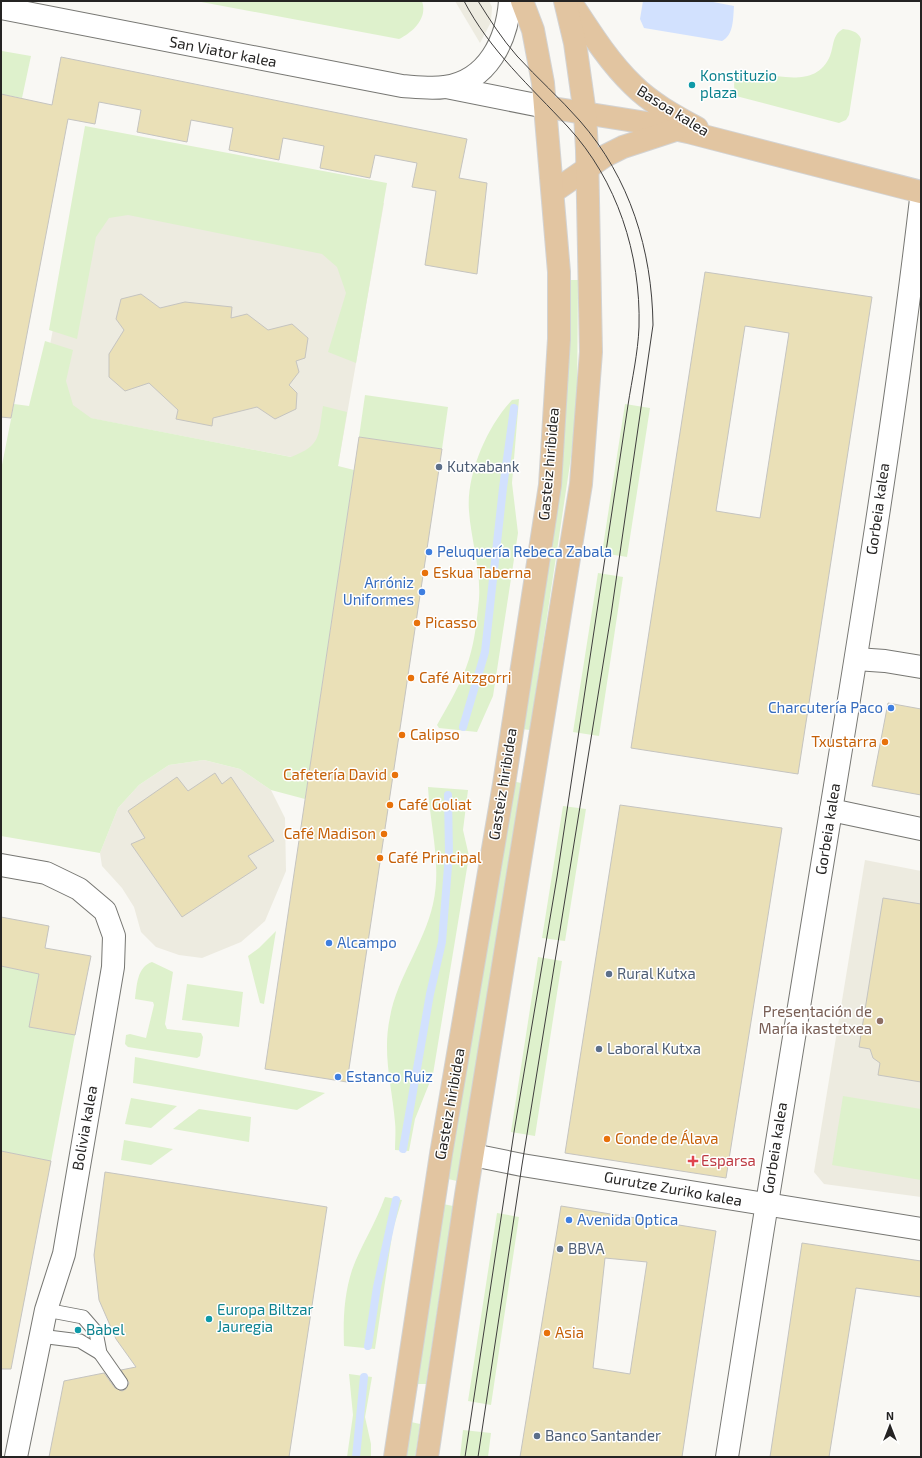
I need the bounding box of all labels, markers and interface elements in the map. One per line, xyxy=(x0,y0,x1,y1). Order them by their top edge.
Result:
street label: San Viator kalea xyxy=(168,32,279,70)
place label: Konstituzio plaza xyxy=(700,66,777,101)
marker: Konstituzio plaza xyxy=(687,80,697,90)
street label: Basoa kalea xyxy=(634,81,713,139)
street label: Gasteiz hiribidea xyxy=(534,407,562,521)
place label: Kutxabank xyxy=(447,457,520,475)
marker: Kutxabank xyxy=(434,462,444,472)
street label: Gorbeia kalea xyxy=(862,462,892,556)
place label: Peluquería Rebeca Zabala xyxy=(437,542,612,560)
marker: Peluquería Rebeca Zabala xyxy=(424,547,434,557)
place label: Eskua Taberna xyxy=(433,563,532,581)
marker: Eskua Taberna xyxy=(420,568,430,578)
place label: Arróniz Uniformes xyxy=(343,573,414,608)
marker: Arróniz Uniformes xyxy=(417,587,427,597)
place label: Picasso xyxy=(425,613,477,631)
marker: Picasso xyxy=(412,618,422,628)
place label: Café Aitzgorri xyxy=(419,668,511,686)
marker: Café Aitzgorri xyxy=(406,673,416,683)
place label: Charcutería Paco xyxy=(768,698,883,716)
marker: Charcutería Paco xyxy=(886,703,896,713)
place label: Calipso xyxy=(410,725,460,743)
street label: Gasteiz hiribidea xyxy=(484,727,520,841)
marker: Calipso xyxy=(397,730,407,740)
place label: Txustarra xyxy=(811,732,877,750)
marker: Txustarra xyxy=(880,737,890,747)
place label: Cafetería David xyxy=(283,765,387,783)
marker: Cafetería David xyxy=(390,770,400,780)
street label: Gorbeia kalea xyxy=(811,782,843,876)
place label: Café Goliat xyxy=(398,795,472,813)
marker: Café Goliat xyxy=(385,800,395,810)
place label: Café Madison xyxy=(284,824,376,842)
marker: Café Madison xyxy=(379,829,389,839)
place label: Café Principal xyxy=(388,848,482,866)
marker: Café Principal xyxy=(375,853,385,863)
place label: Alcampo xyxy=(337,933,397,951)
marker: Alcampo xyxy=(324,938,334,948)
place label: Rural Kutxa xyxy=(617,964,696,982)
marker: Rural Kutxa xyxy=(604,969,614,979)
place label: Presentación de María ikastetxea xyxy=(759,1002,872,1037)
marker: Presentación de María ikastetxea xyxy=(875,1016,885,1026)
place label: Laboral Kutxa xyxy=(607,1039,701,1057)
marker: Laboral Kutxa xyxy=(594,1044,604,1054)
street label: Gasteiz hiribidea xyxy=(430,1047,468,1161)
place label: Estanco Ruiz xyxy=(346,1067,433,1085)
marker: Estanco Ruiz xyxy=(333,1072,343,1082)
street label: Bolivia kalea xyxy=(68,1084,100,1172)
street label: Gorbeia kalea xyxy=(758,1101,790,1195)
place label: Conde de Álava xyxy=(615,1129,719,1147)
marker: Conde de Álava xyxy=(602,1134,612,1144)
place label: Esparsa xyxy=(701,1151,756,1169)
marker: Esparsa xyxy=(688,1156,698,1166)
street label: Gurutze Zuriko kalea xyxy=(603,1167,744,1209)
place label: Avenida Optica xyxy=(577,1210,678,1228)
marker: Avenida Optica xyxy=(564,1215,574,1225)
place label: BBVA xyxy=(568,1239,605,1257)
marker: BBVA xyxy=(555,1244,565,1254)
place label: Europa Biltzar Jauregia xyxy=(217,1300,314,1335)
marker: Europa Biltzar Jauregia xyxy=(204,1314,214,1324)
place label: Babel xyxy=(86,1320,125,1338)
place label: Asia xyxy=(555,1323,584,1341)
marker: Babel xyxy=(73,1325,83,1335)
marker: Asia xyxy=(542,1328,552,1338)
north arrow xyxy=(870,1406,910,1446)
text: N xyxy=(886,1409,894,1422)
place label: Banco Santander xyxy=(545,1426,661,1444)
marker: Banco Santander xyxy=(532,1431,542,1441)

